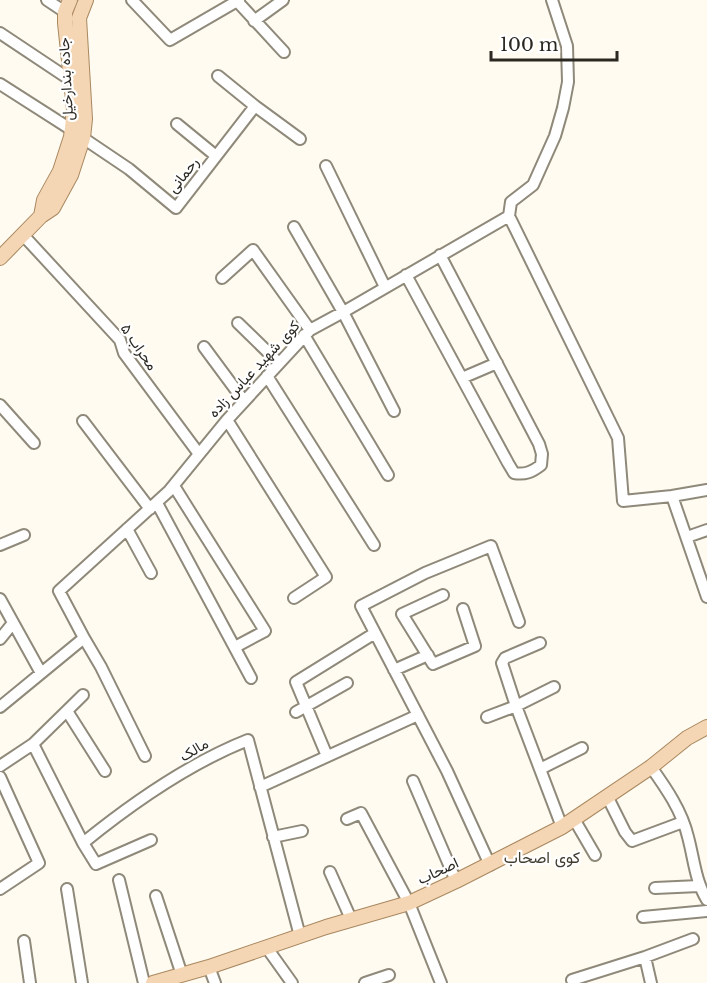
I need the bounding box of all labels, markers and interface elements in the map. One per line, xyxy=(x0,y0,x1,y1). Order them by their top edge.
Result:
scale bar xyxy=(491,24,617,62)
text: 100 m xyxy=(500,34,558,56)
street label: جاده بندارخیل xyxy=(54,37,77,121)
street label: رحمانی xyxy=(163,153,203,197)
street label: کوی شهید عباس زاده xyxy=(204,316,304,422)
street label: محراب ۵ xyxy=(117,320,162,374)
street label: مالک xyxy=(176,734,212,766)
district label: کوی اصحاب xyxy=(504,847,580,868)
street label: اصحاب xyxy=(414,853,461,888)

